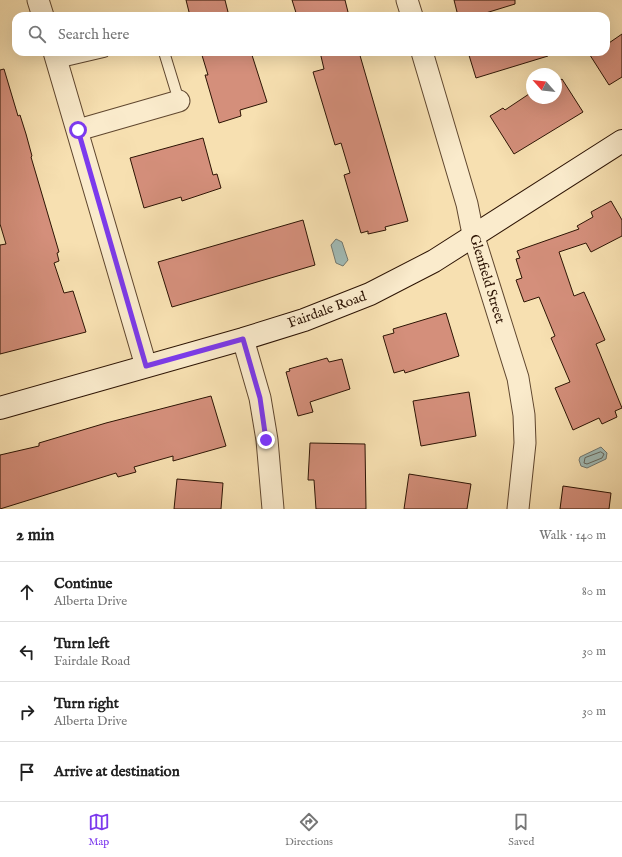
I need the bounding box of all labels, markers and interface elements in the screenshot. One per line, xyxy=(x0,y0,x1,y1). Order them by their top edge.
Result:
search box xyxy=(12,12,610,56)
icon: search xyxy=(26,23,48,45)
text: Search here xyxy=(58,25,129,44)
north arrow xyxy=(526,68,562,104)
route start xyxy=(69,121,87,139)
street label: Glenfield Street xyxy=(465,232,509,326)
street label: Fairdale Road xyxy=(285,287,369,332)
route end xyxy=(257,431,275,449)
text: 2 min xyxy=(16,525,54,546)
text: Walk · 140 m xyxy=(539,527,606,544)
text: Continue xyxy=(54,574,112,593)
icon: ahead xyxy=(16,581,38,603)
text: 80 m xyxy=(582,583,606,600)
text: Alberta Drive xyxy=(54,593,127,610)
text: Turn left xyxy=(54,634,110,653)
icon: left xyxy=(16,641,38,663)
text: 30 m xyxy=(582,643,606,660)
text: Fairdale Road xyxy=(54,653,130,670)
text: Turn right xyxy=(54,694,119,713)
icon: right xyxy=(16,701,38,723)
text: 30 m xyxy=(582,703,606,720)
text: Alberta Drive xyxy=(54,713,127,730)
icon: arrive xyxy=(16,761,38,783)
text: Arrive at destination xyxy=(54,762,180,781)
tab: Map xyxy=(88,811,110,849)
tab: Directions xyxy=(285,811,333,849)
tab: Saved xyxy=(508,811,534,849)

